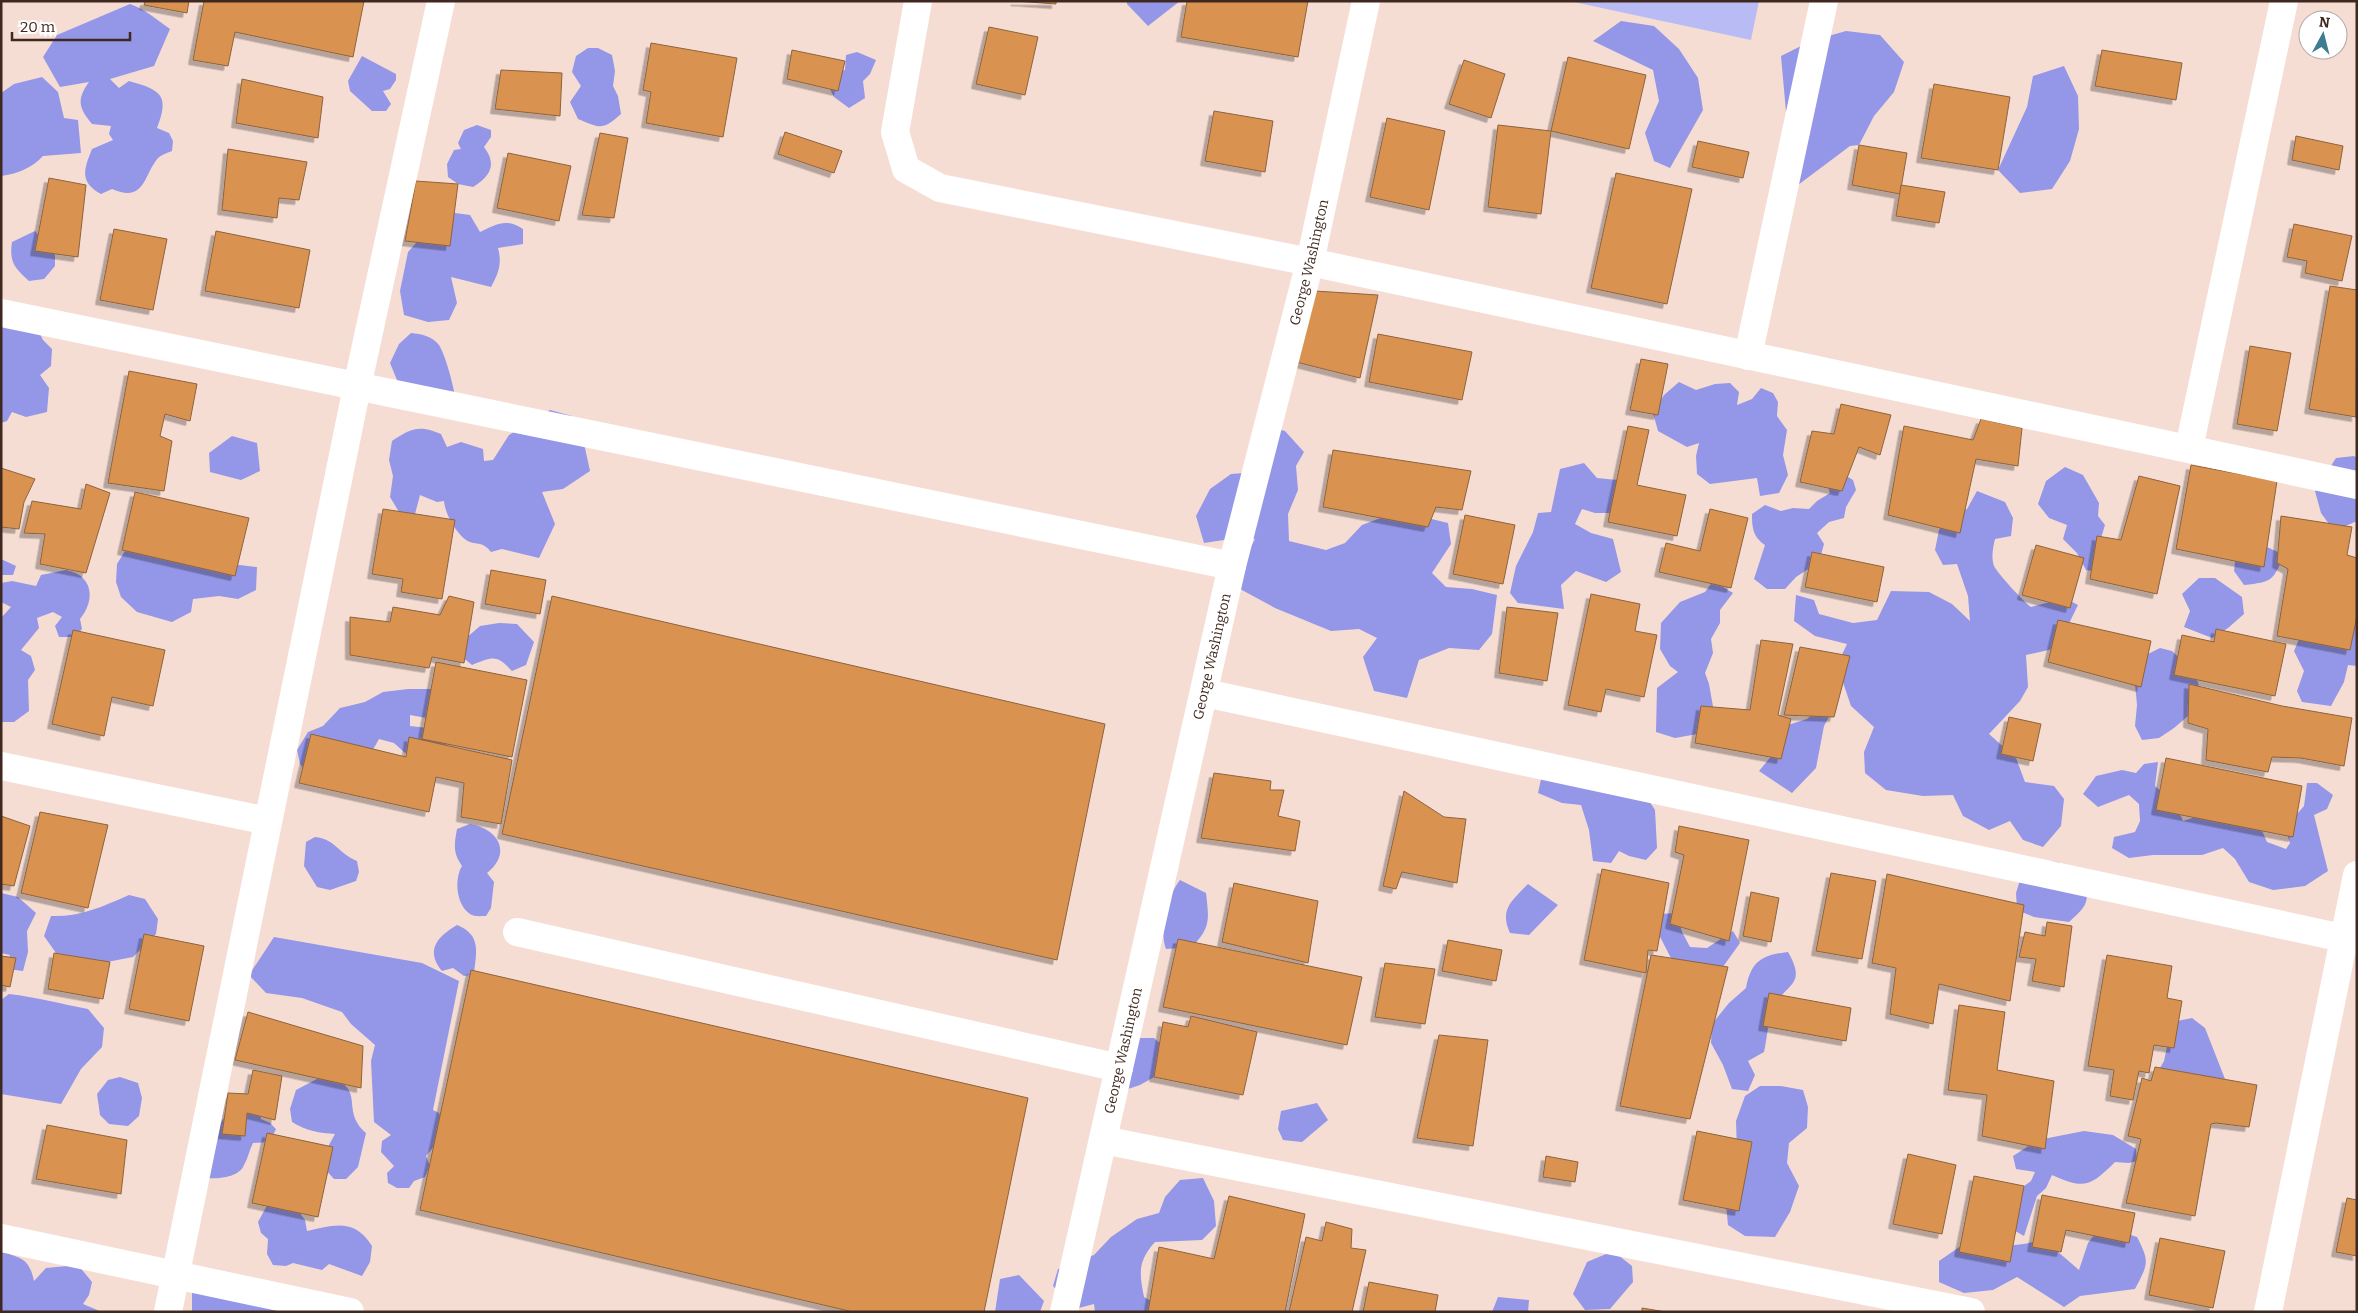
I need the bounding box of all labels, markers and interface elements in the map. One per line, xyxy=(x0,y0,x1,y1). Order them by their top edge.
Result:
scale bar xyxy=(12,10,130,42)
north arrow xyxy=(2298,10,2348,60)
text: N xyxy=(2318,13,2331,32)
text: 20 m xyxy=(20,18,56,36)
street label: George Washington xyxy=(1286,198,1332,327)
street label: George Washington xyxy=(1189,592,1234,721)
street label: George Washington xyxy=(1100,986,1145,1115)

